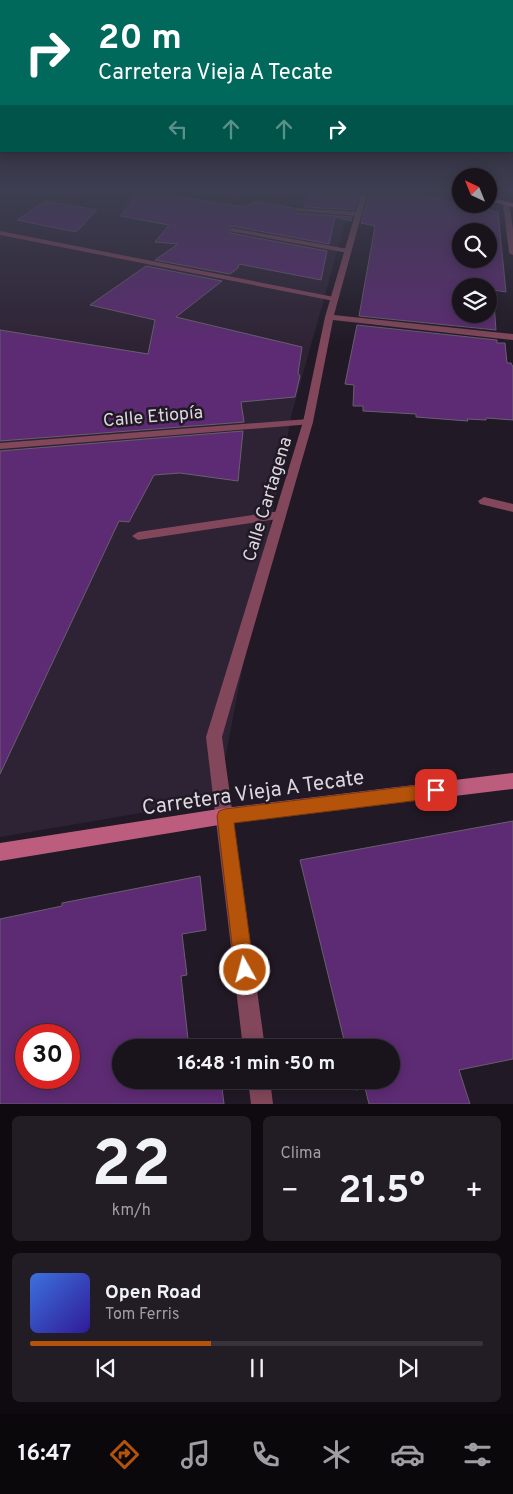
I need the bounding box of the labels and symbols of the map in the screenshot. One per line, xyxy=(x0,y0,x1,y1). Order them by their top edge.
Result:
north arrow xyxy=(452,168,498,212)
street label: Calle Etiopía xyxy=(102,402,204,433)
street label: Calle Cartagena xyxy=(239,434,298,565)
street label: Carretera Vieja A Tecate xyxy=(140,765,366,822)
pin xyxy=(415,769,457,811)
position arrow xyxy=(218,943,270,995)
speed limit sign: 30 xyxy=(15,1024,80,1089)

